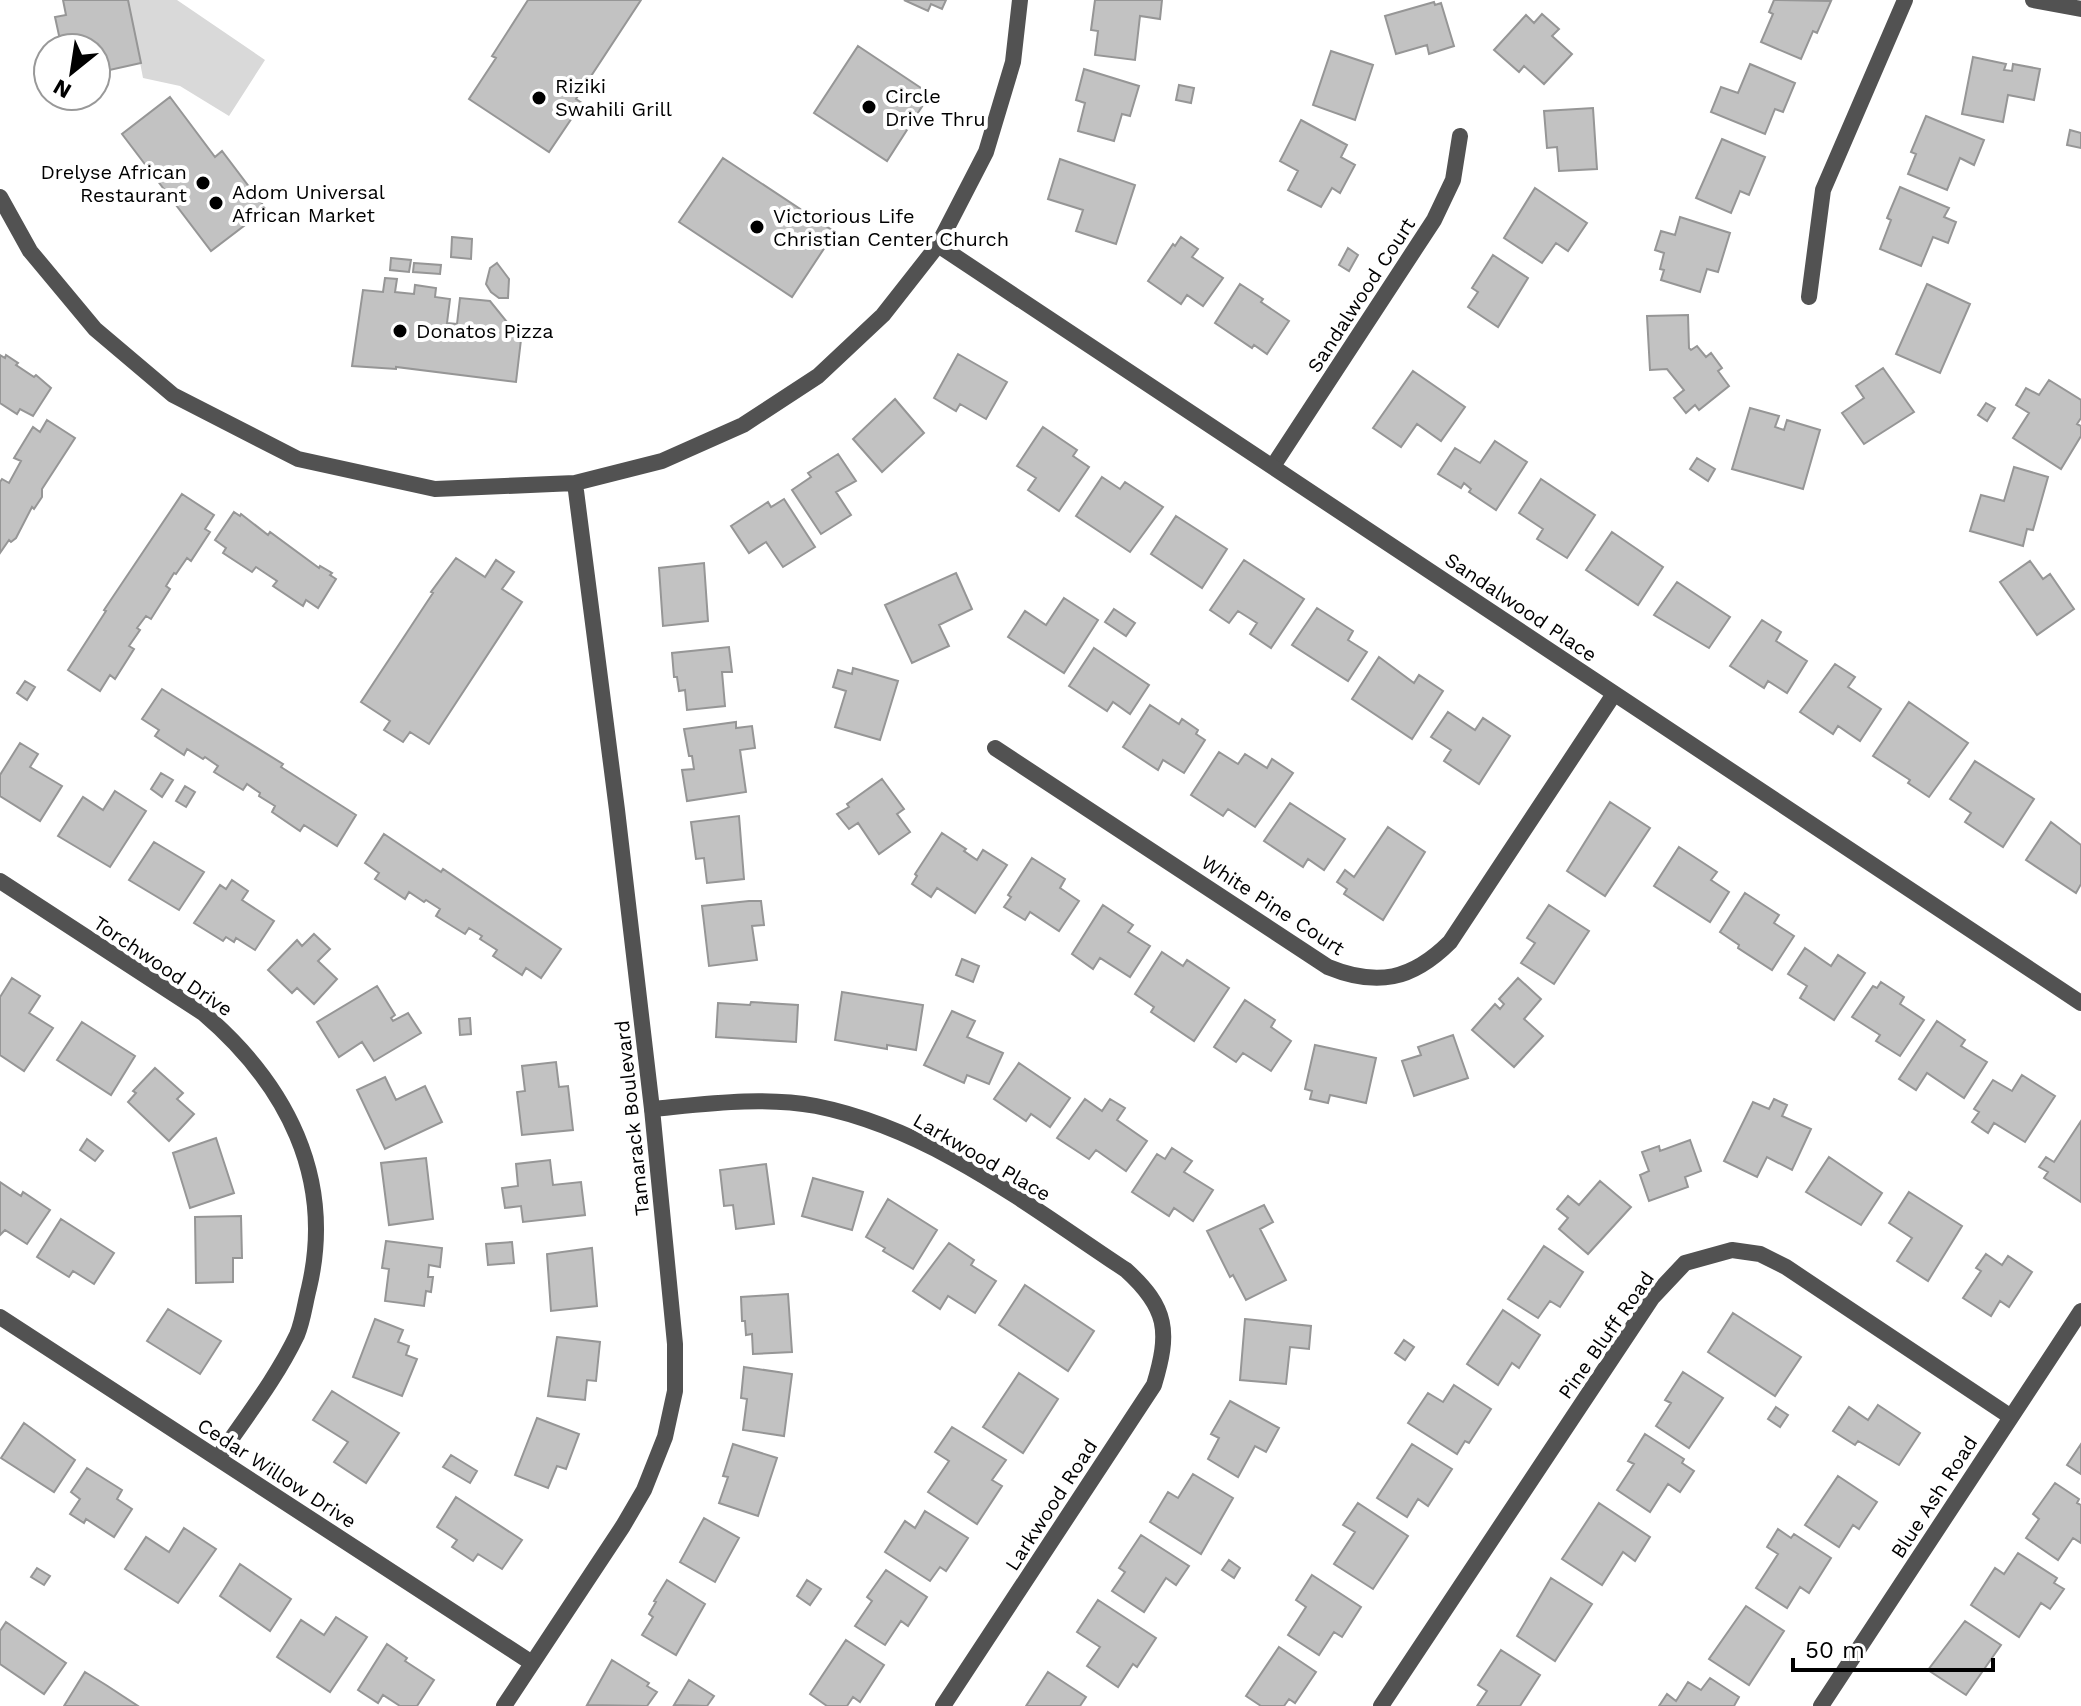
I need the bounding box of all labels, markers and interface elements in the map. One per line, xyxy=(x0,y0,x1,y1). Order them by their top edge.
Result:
north arrow xyxy=(32,32,112,112)
text: N xyxy=(49,74,76,104)
place label: Riziki Swahili Grill xyxy=(555,74,672,121)
place label: Circle Drive Thru xyxy=(885,84,986,131)
marker: Riziki Swahili Grill xyxy=(530,89,548,107)
marker: Circle Drive Thru xyxy=(860,98,878,116)
place label: Drelyse African Restaurant xyxy=(41,160,188,207)
marker: Drelyse African Restaurant xyxy=(194,174,212,192)
place label: Adom Universal African Market xyxy=(232,180,385,227)
marker: Adom Universal African Market xyxy=(207,194,225,212)
place label: Victorious Life Christian Center Church xyxy=(773,204,1009,251)
street label: Sandalwood Court xyxy=(1302,213,1420,377)
marker: Victorious Life Christian Center Church xyxy=(748,218,766,236)
place label: Donatos Pizza xyxy=(416,319,554,343)
marker: Donatos Pizza xyxy=(391,322,409,340)
street label: Sandalwood Place xyxy=(1440,547,1602,667)
street label: White Pine Court xyxy=(1197,850,1350,961)
street label: Torchwood Drive xyxy=(89,911,237,1021)
street label: Tamarack Boulevard xyxy=(610,1019,654,1217)
street label: Larkwood Place xyxy=(909,1108,1055,1206)
street label: Pine Bluff Road xyxy=(1553,1267,1659,1403)
street label: Cedar Willow Drive xyxy=(193,1413,361,1533)
street label: Blue Ash Road xyxy=(1886,1431,1982,1563)
street label: Larkwood Road xyxy=(1000,1435,1102,1575)
scale bar xyxy=(1793,1622,1993,1672)
text: 50 m xyxy=(1805,1636,1865,1664)

